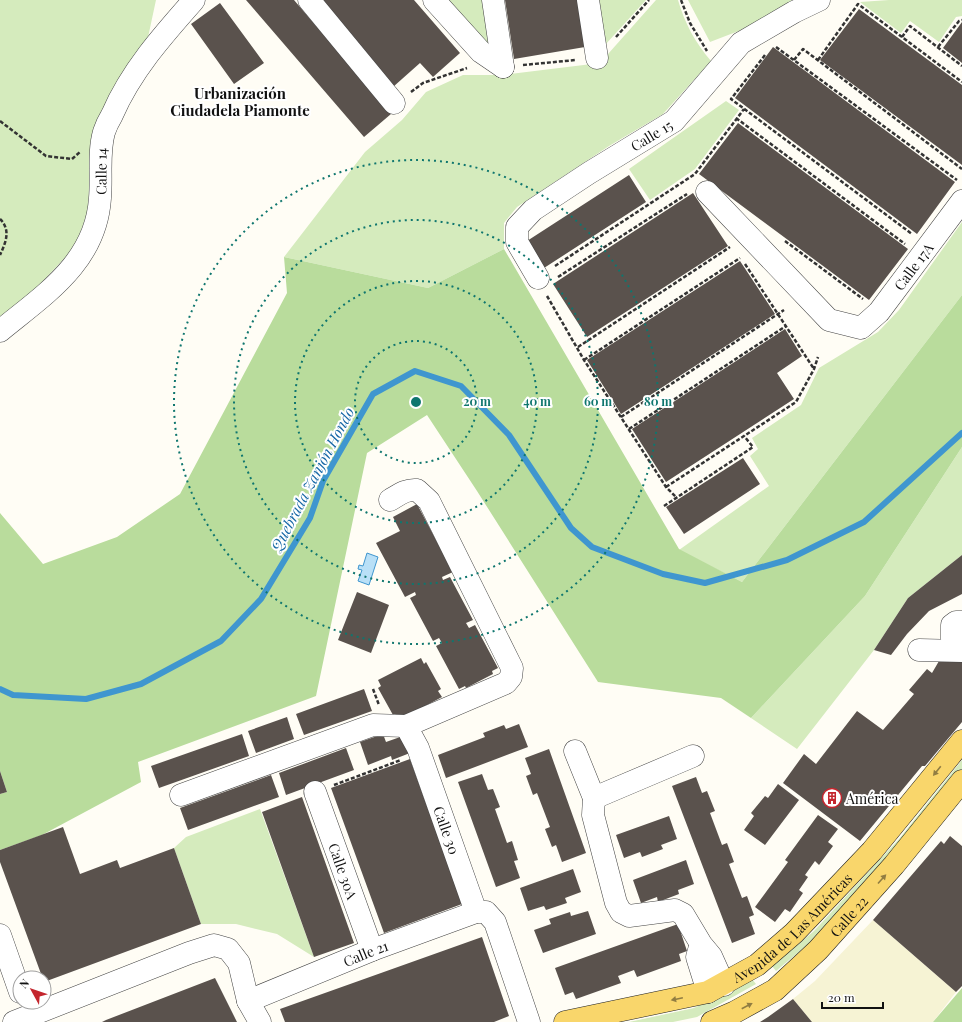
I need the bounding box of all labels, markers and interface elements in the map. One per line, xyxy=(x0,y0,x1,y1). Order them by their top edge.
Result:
district label: Urbanización Ciudadela Piamonte xyxy=(170,83,310,120)
street label: Calle 15 xyxy=(627,115,676,155)
street label: Calle 14 xyxy=(91,147,111,195)
street label: Calle 17A xyxy=(889,238,937,294)
text: 20 m xyxy=(463,393,491,409)
text: 40 m xyxy=(523,393,551,409)
text: 60 m xyxy=(584,393,612,409)
text: 80 m xyxy=(644,393,672,409)
centre of rings xyxy=(409,395,423,409)
water label: Quebrada Zanjón Hondo xyxy=(265,403,358,555)
one-way arrow xyxy=(933,765,942,776)
building icon: América xyxy=(821,787,843,809)
place label: América xyxy=(845,789,898,808)
street label: Calle 30 xyxy=(430,803,464,857)
street label: Calle 30A xyxy=(325,840,362,902)
street label: Avenida de Las Américas xyxy=(728,869,856,987)
one-way arrow xyxy=(877,874,886,885)
street label: Calle 22 xyxy=(825,891,872,940)
street label: Calle 21 xyxy=(340,935,391,970)
north arrow xyxy=(12,970,52,1010)
text: N xyxy=(16,975,32,991)
scale bar xyxy=(822,984,883,1010)
text: 20 m xyxy=(828,989,855,1005)
one-way arrow xyxy=(670,997,683,1003)
one-way arrow xyxy=(741,1002,753,1009)

